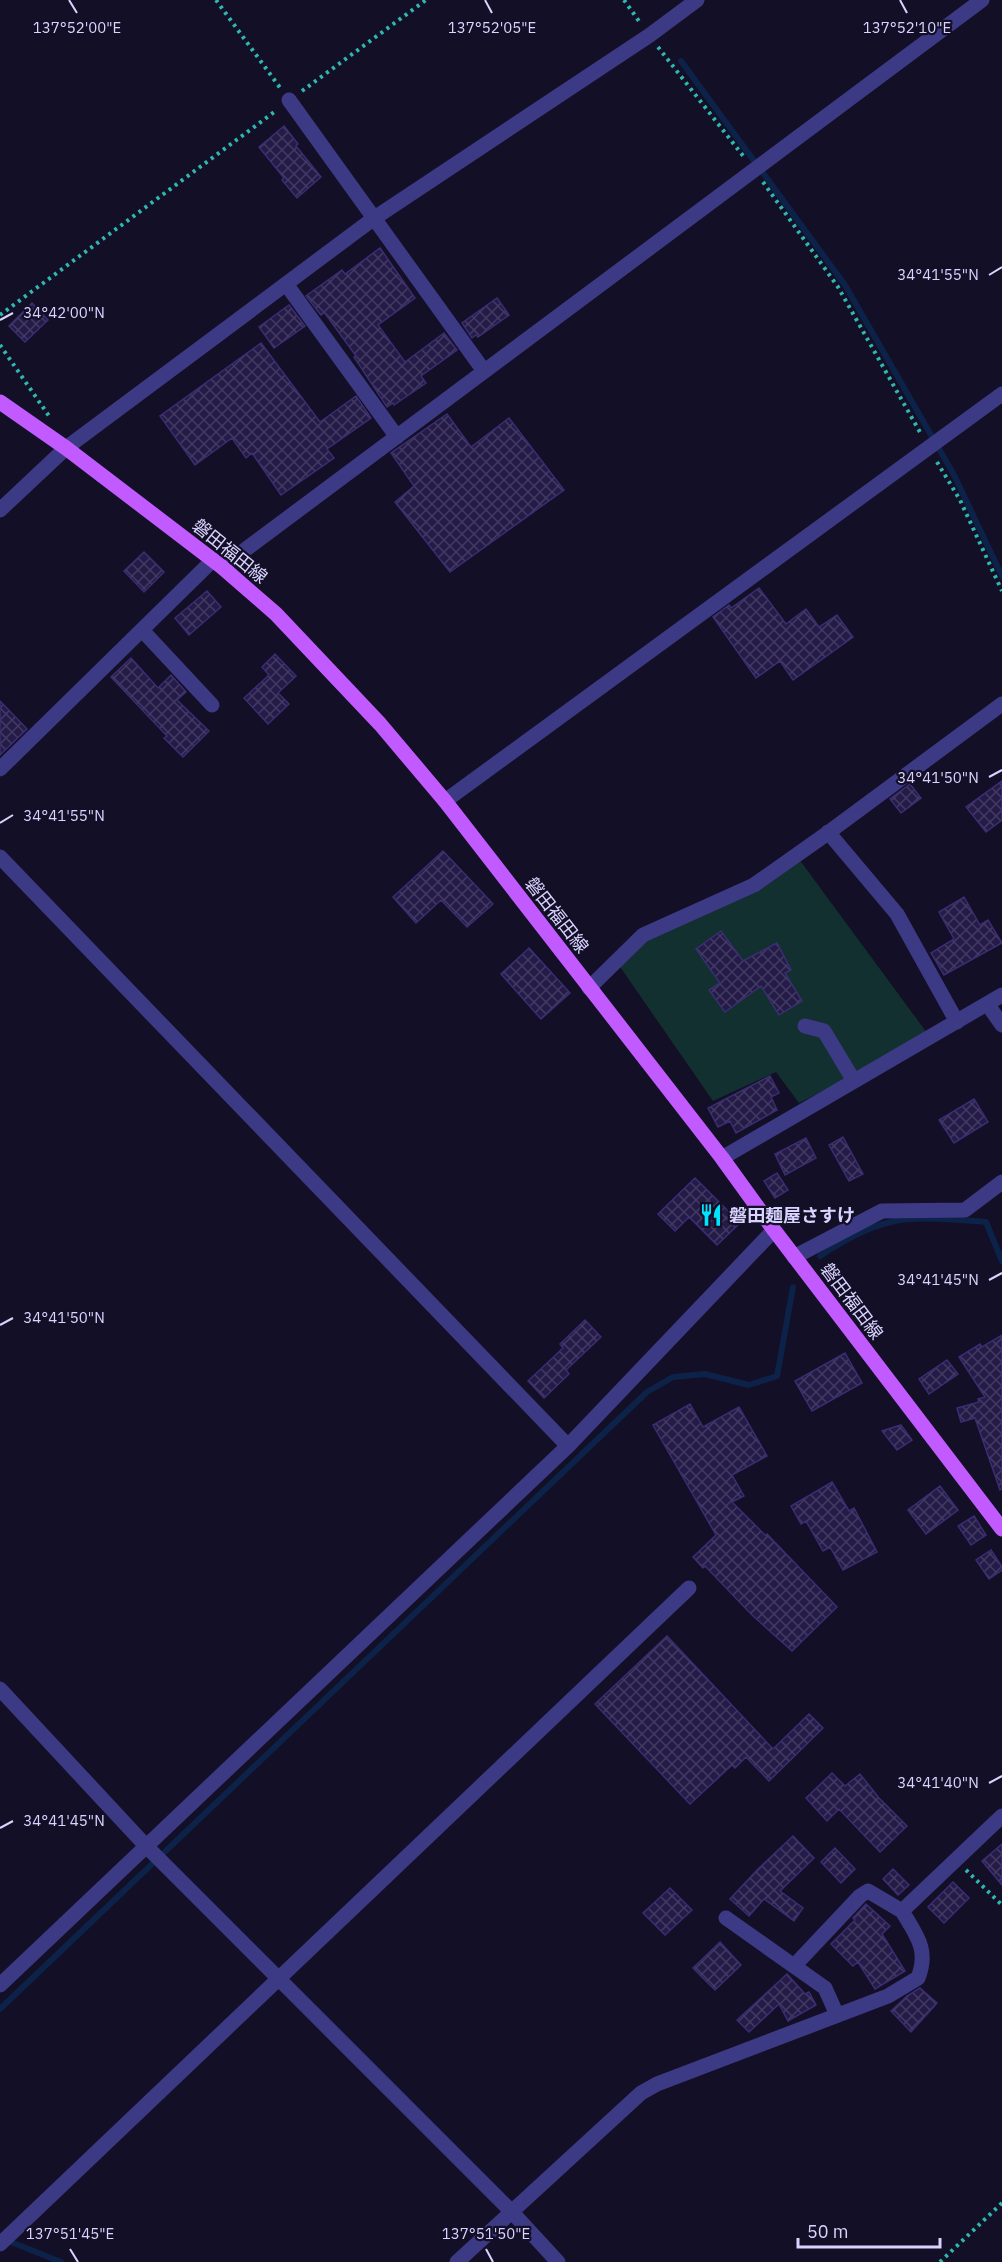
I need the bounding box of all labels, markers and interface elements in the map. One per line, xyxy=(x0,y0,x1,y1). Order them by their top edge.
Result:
text: 137°52'00"E xyxy=(33,18,121,37)
text: 137°52'05"E xyxy=(448,18,536,37)
text: 137°52'10"E xyxy=(863,18,951,37)
text: 34°41'55"N xyxy=(897,265,979,284)
text: 34°42'00"N xyxy=(23,303,105,322)
street label: 磐田福田線 xyxy=(188,514,272,588)
text: 34°41'50"N xyxy=(897,768,979,787)
text: 34°41'55"N xyxy=(23,806,105,825)
street label: 磐田福田線 xyxy=(520,872,594,958)
restaurant icon: 磐田麺屋さすけ xyxy=(698,1202,724,1228)
place label: 磐田麺屋さすけ xyxy=(729,1204,855,1227)
street label: 磐田福田線 xyxy=(816,1258,888,1344)
text: 34°41'45"N xyxy=(897,1270,979,1289)
text: 34°41'50"N xyxy=(23,1308,105,1327)
text: 34°41'40"N xyxy=(897,1773,979,1792)
text: 34°41'45"N xyxy=(23,1811,105,1830)
scale bar xyxy=(798,2211,940,2249)
text: 50 m xyxy=(807,2220,849,2243)
text: 137°51'45"E xyxy=(26,2224,114,2243)
text: 137°51'50"E xyxy=(442,2224,530,2243)

